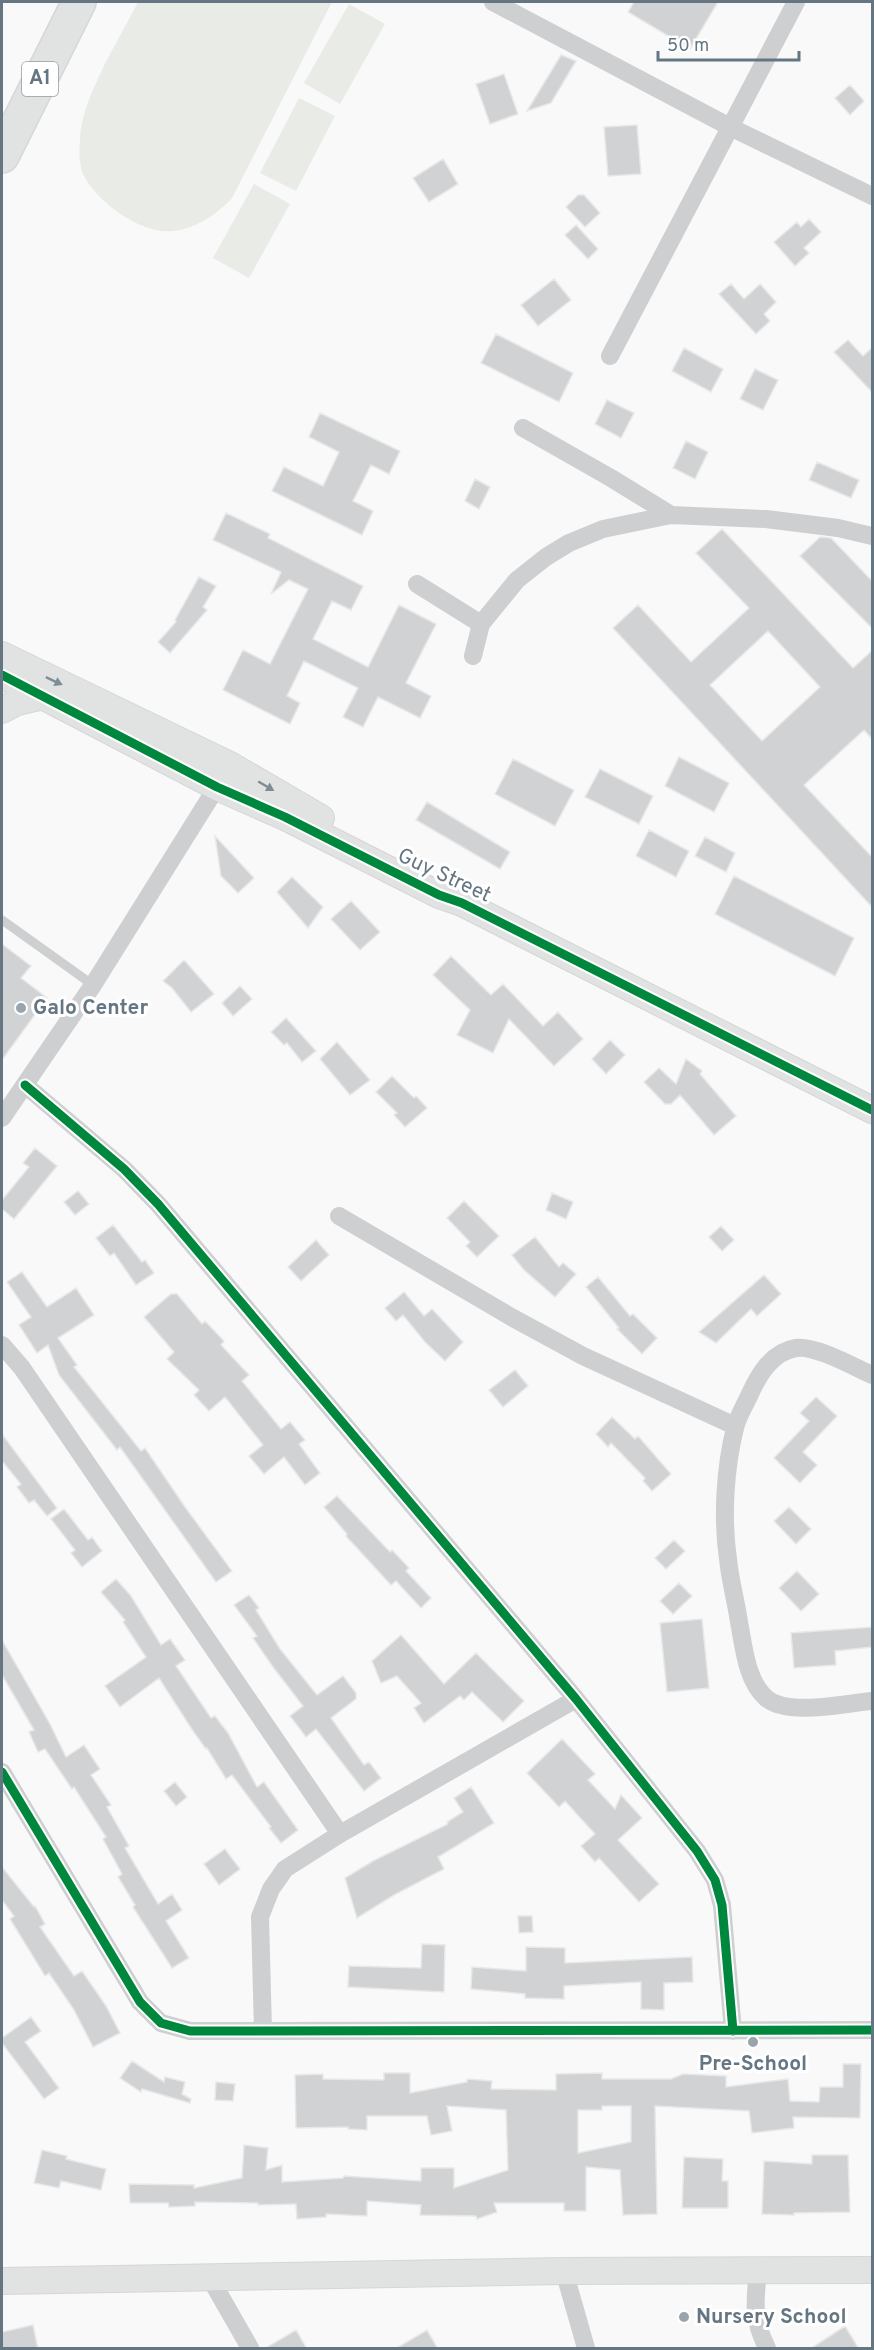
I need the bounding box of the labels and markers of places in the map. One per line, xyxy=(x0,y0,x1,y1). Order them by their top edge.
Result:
place label: Galo Center xyxy=(33,995,148,1022)
marker: Galo Center xyxy=(14,1001,28,1015)
marker: Pre-School xyxy=(746,2035,760,2049)
place label: Pre-School xyxy=(699,2051,807,2078)
place label: Nursery School xyxy=(696,2304,847,2331)
marker: Nursery School xyxy=(677,2310,691,2324)

